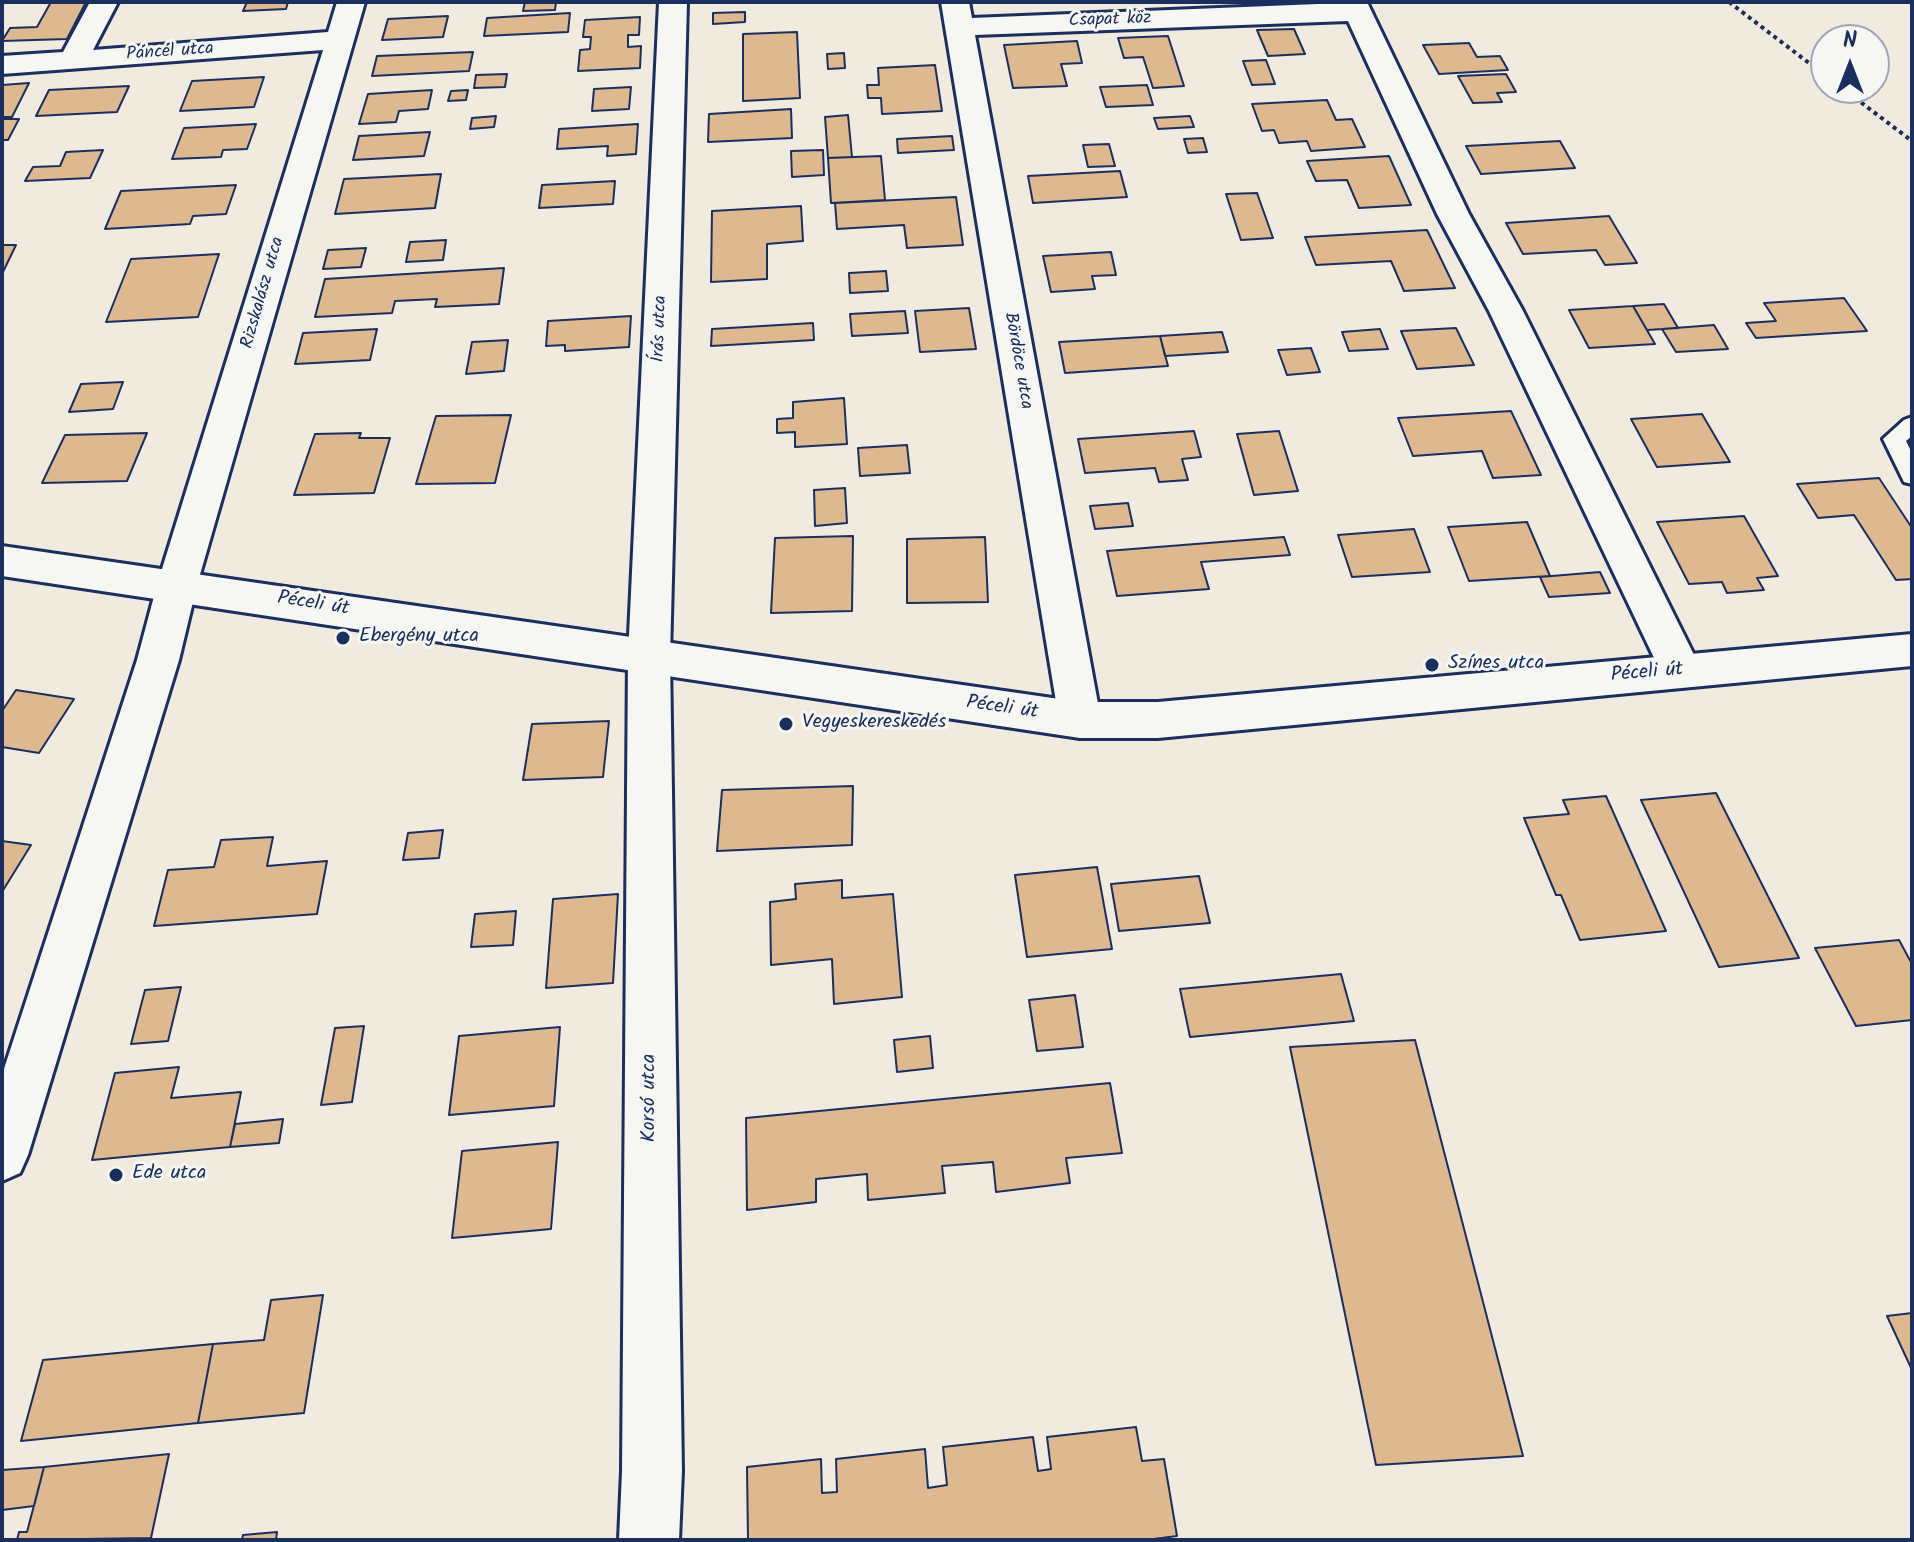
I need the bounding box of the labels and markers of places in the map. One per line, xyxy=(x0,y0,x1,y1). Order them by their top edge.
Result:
place label: Ebergény utca xyxy=(359,626,479,650)
marker: Ebergény utca xyxy=(334,629,352,647)
place label: Színes utca xyxy=(1448,653,1544,677)
marker: Színes utca xyxy=(1423,656,1441,674)
place label: Vegyeskereskedés xyxy=(802,712,946,736)
marker: Vegyeskereskedés xyxy=(777,715,795,733)
place label: Ede utca xyxy=(132,1163,206,1187)
marker: Ede utca xyxy=(107,1166,125,1184)

